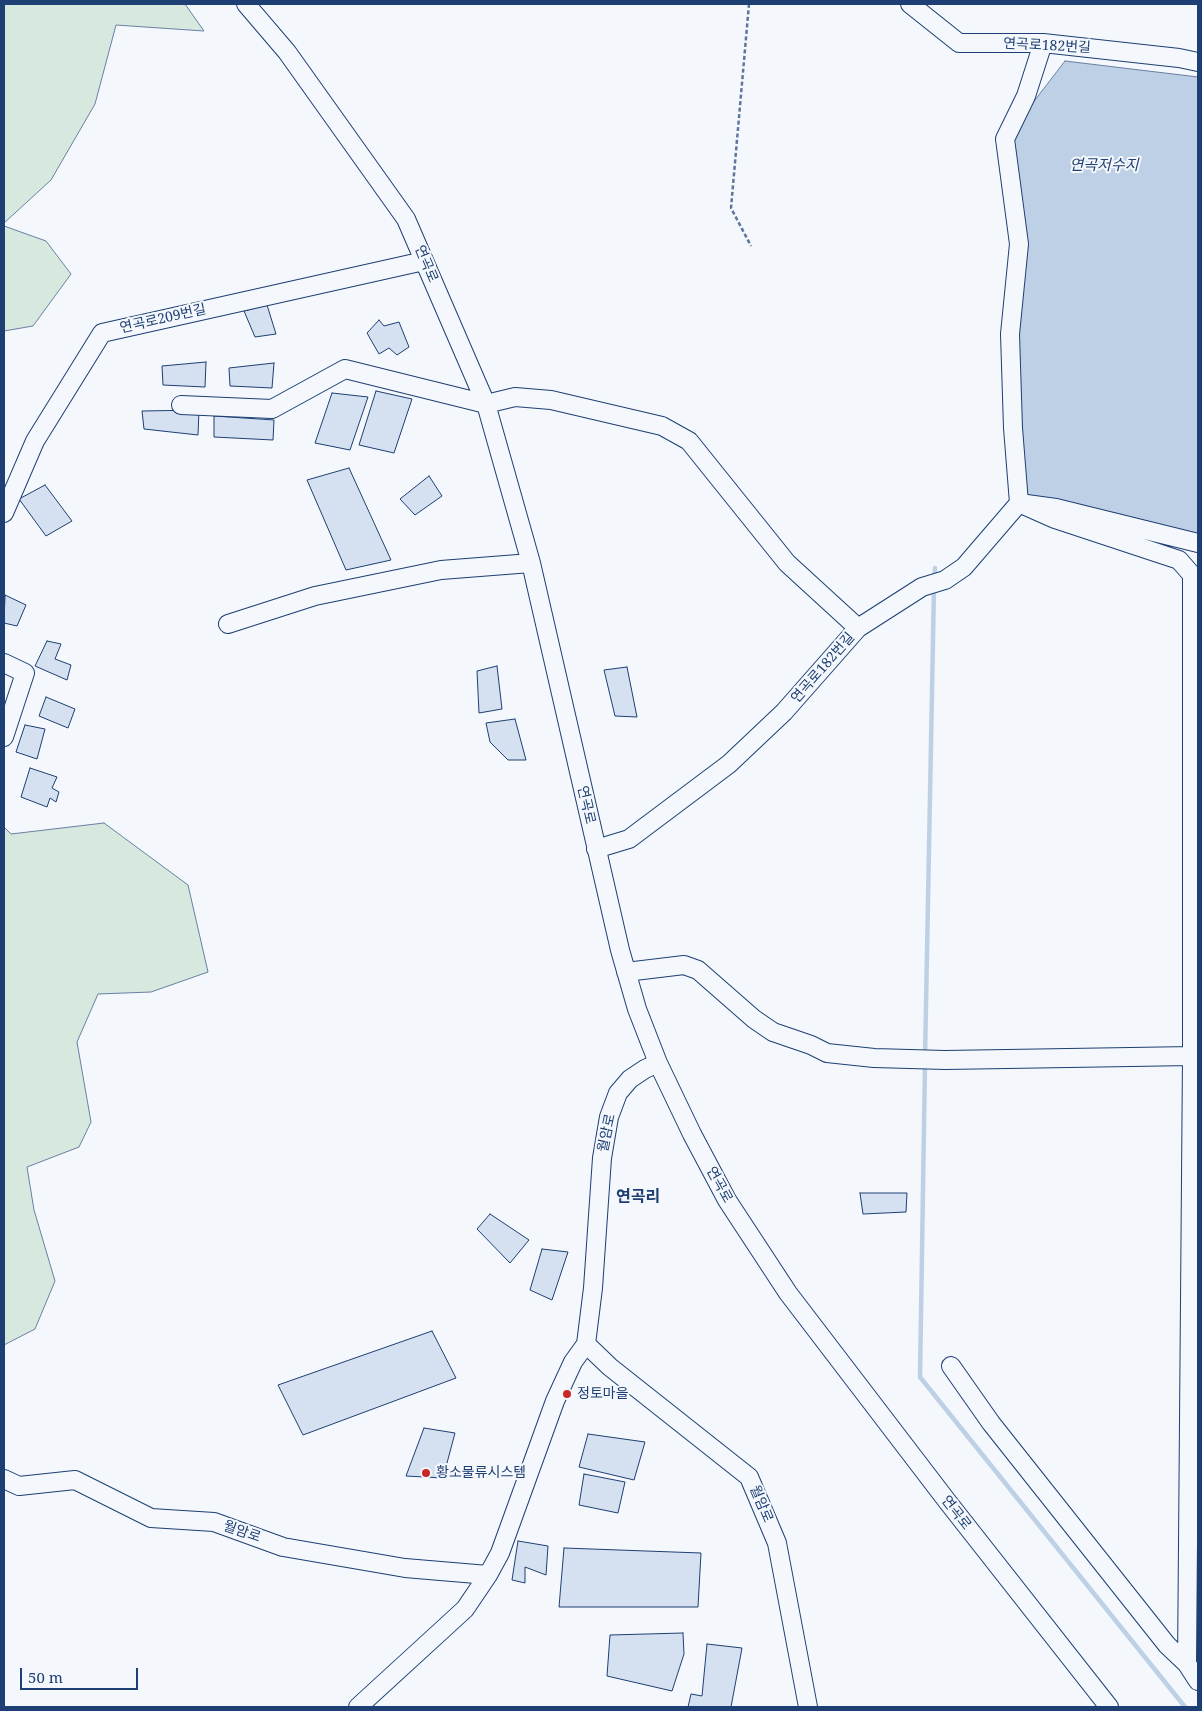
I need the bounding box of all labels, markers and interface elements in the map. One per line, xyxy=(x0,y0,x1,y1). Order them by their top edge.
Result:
street label: 연곡로182번길 xyxy=(1003,35,1091,57)
water label: 연곡저수지 xyxy=(1070,157,1138,175)
street label: 연곡로 xyxy=(411,243,441,285)
street label: 연곡로209번길 xyxy=(118,301,208,337)
street label: 연곡로182번길 xyxy=(788,629,858,707)
street label: 연곡로 xyxy=(573,784,599,826)
street label: 월암로 xyxy=(595,1112,619,1154)
street label: 연곡로 xyxy=(702,1164,736,1206)
district label: 연곡리 xyxy=(616,1187,660,1207)
place label: 정토마을 xyxy=(577,1386,629,1402)
marker: 정토마을 xyxy=(561,1388,573,1400)
place label: 황소물류시스템 xyxy=(436,1465,526,1481)
marker: 황소물류시스템 xyxy=(420,1467,432,1479)
street label: 월암로 xyxy=(746,1483,776,1525)
street label: 연곡로 xyxy=(937,1493,975,1533)
street label: 월암로 xyxy=(221,1518,263,1546)
scale bar xyxy=(22,1658,140,1690)
text: 50 m xyxy=(28,1667,63,1687)

